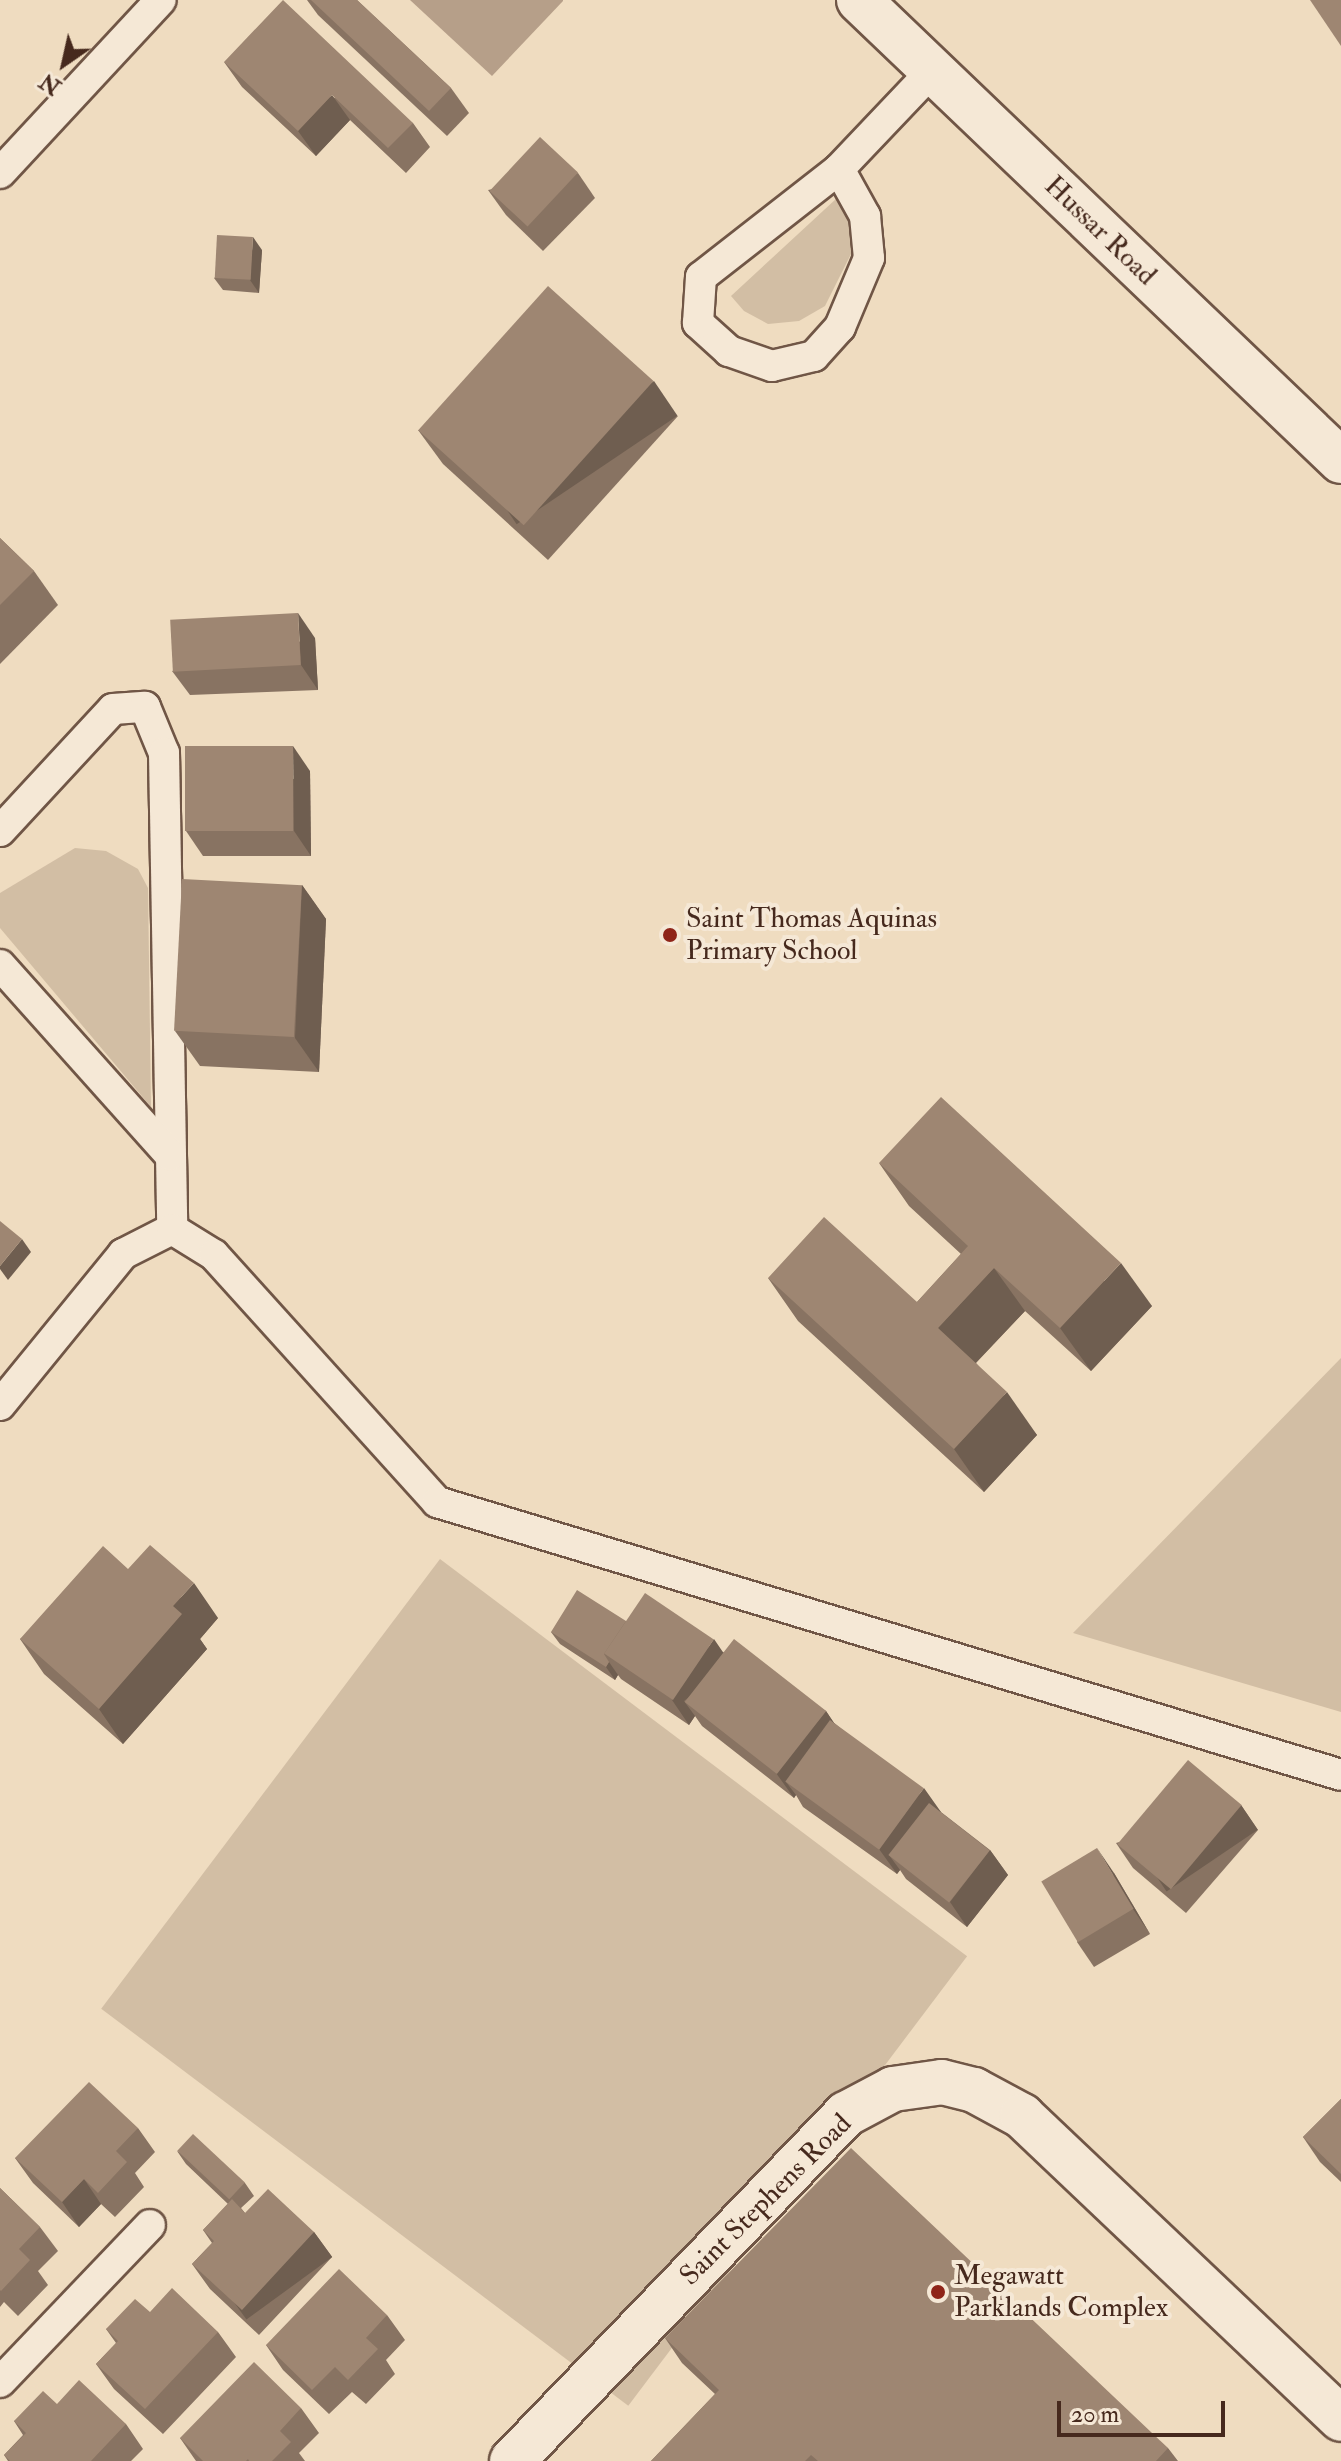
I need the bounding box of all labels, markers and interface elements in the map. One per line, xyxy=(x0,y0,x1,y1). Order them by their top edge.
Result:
north arrow xyxy=(24,24,104,104)
text: N xyxy=(35,67,67,101)
street label: Hussar Road xyxy=(1037,169,1163,293)
place label: Saint Thomas Aquinas Primary School xyxy=(686,902,937,968)
marker: Saint Thomas Aquinas Primary School xyxy=(661,926,679,944)
street label: Saint Stephens Road xyxy=(673,2107,859,2293)
place label: Megawatt Parklands Complex xyxy=(954,2259,1168,2325)
marker: Megawatt Parklands Complex xyxy=(929,2283,947,2301)
scale bar xyxy=(1061,2385,1229,2435)
text: 20 m xyxy=(1071,2399,1119,2430)

